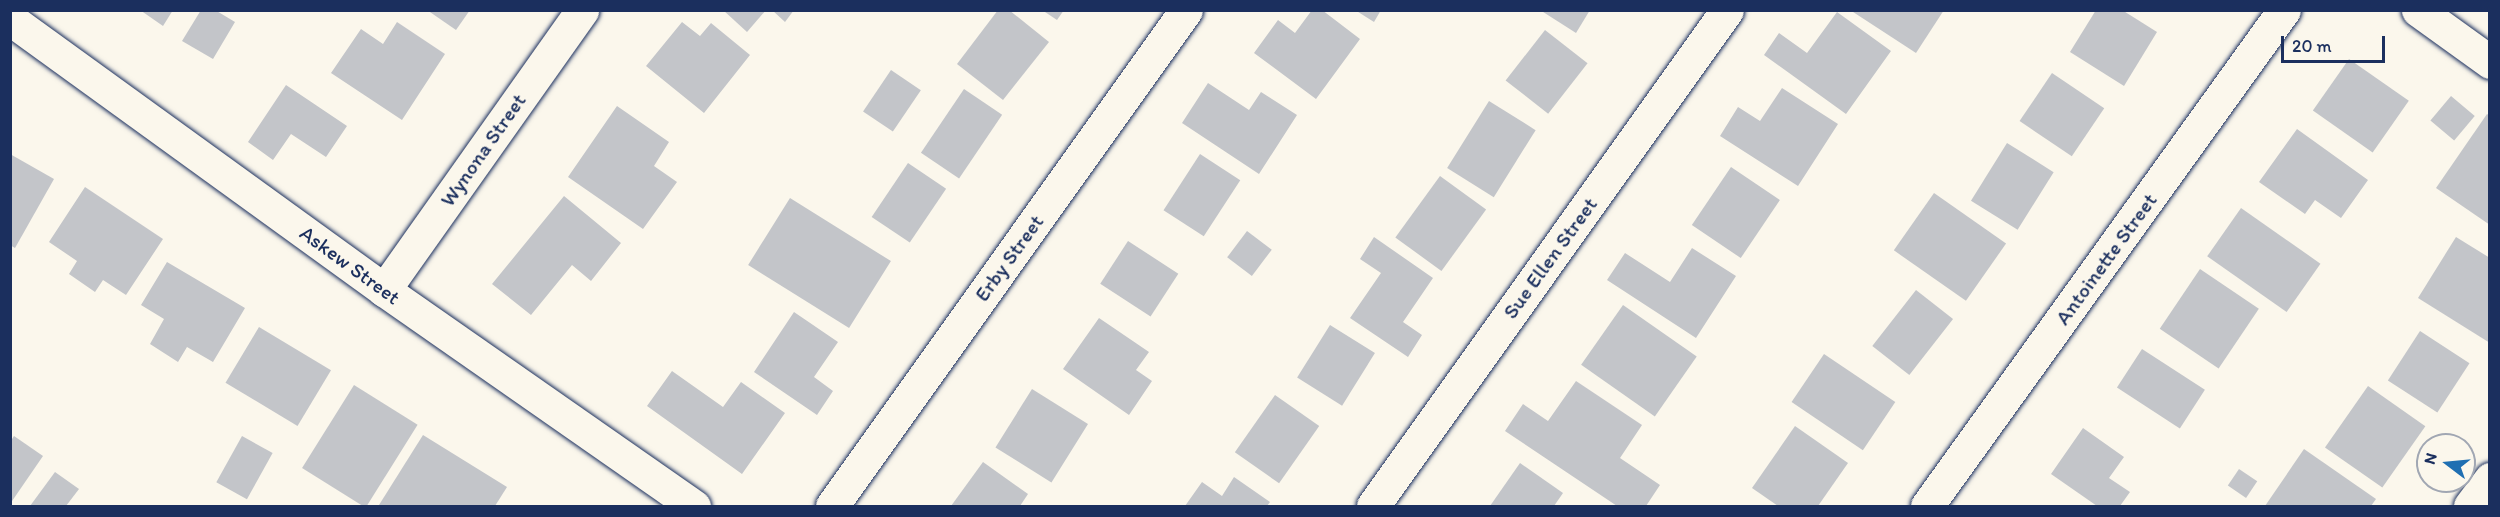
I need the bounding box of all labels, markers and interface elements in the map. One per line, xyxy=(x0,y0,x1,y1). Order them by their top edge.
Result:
scale bar xyxy=(2284,24,2388,62)
text: 20 m xyxy=(2292,35,2332,57)
street label: Wynona Street xyxy=(435,89,531,211)
street label: Antoinette Street xyxy=(2050,188,2162,330)
street label: Sue Ellen Street xyxy=(1498,192,1602,324)
street label: Erby Street xyxy=(969,210,1049,306)
street label: Askew Street xyxy=(295,220,405,310)
north arrow xyxy=(2416,433,2476,493)
text: N xyxy=(2420,451,2441,466)

